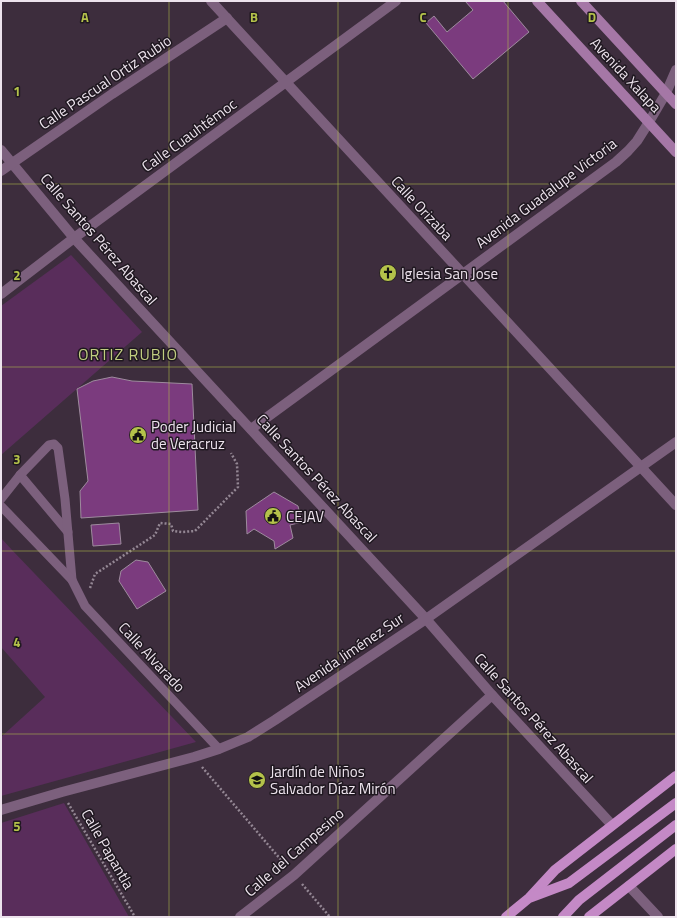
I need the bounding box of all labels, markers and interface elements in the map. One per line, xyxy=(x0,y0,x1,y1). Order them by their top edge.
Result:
text: A xyxy=(81,7,89,27)
text: B xyxy=(250,7,258,27)
text: C xyxy=(419,7,427,27)
text: D xyxy=(588,7,596,27)
street label: Calle Pascual Ortiz Rubio xyxy=(34,29,176,135)
street label: Avenida Xalapa xyxy=(585,32,667,118)
text: 1 xyxy=(13,81,21,101)
street label: Calle Cuauhtémoc xyxy=(137,93,241,177)
street label: Avenida Guadalupe Victoria xyxy=(471,132,622,254)
street label: Calle Santos Pérez Abascal xyxy=(35,168,163,310)
street label: Calle Orizaba xyxy=(386,170,459,246)
place label: Iglesia San Jose xyxy=(401,262,498,285)
church icon: Iglesia San Jose xyxy=(378,263,398,283)
text: 2 xyxy=(13,265,21,285)
district label: ORTIZ RUBIO xyxy=(78,342,178,366)
street label: Calle Santos Pérez Abascal xyxy=(251,409,383,547)
place label: Poder Judicial de Veracruz xyxy=(151,415,236,455)
public building icon: Poder Judicial de Veracruz xyxy=(128,425,148,445)
text: 3 xyxy=(13,449,21,469)
place label: CEJAV xyxy=(286,505,324,528)
public building icon: CEJAV xyxy=(263,506,283,526)
street label: Avenida Jiménez Sur xyxy=(289,607,409,697)
street label: Calle Alvarado xyxy=(113,617,191,697)
text: 4 xyxy=(13,632,21,652)
street label: Calle Santos Pérez Abascal xyxy=(469,648,599,788)
place label: Jardín de Niños Salvador Díaz Mirón xyxy=(270,760,396,800)
school or university icon: Jardín de Niños Salvador Díaz Mirón xyxy=(247,770,267,790)
street label: Calle del Campesino xyxy=(239,802,349,902)
street label: Calle Papantla xyxy=(76,804,141,894)
text: 5 xyxy=(13,816,21,836)

